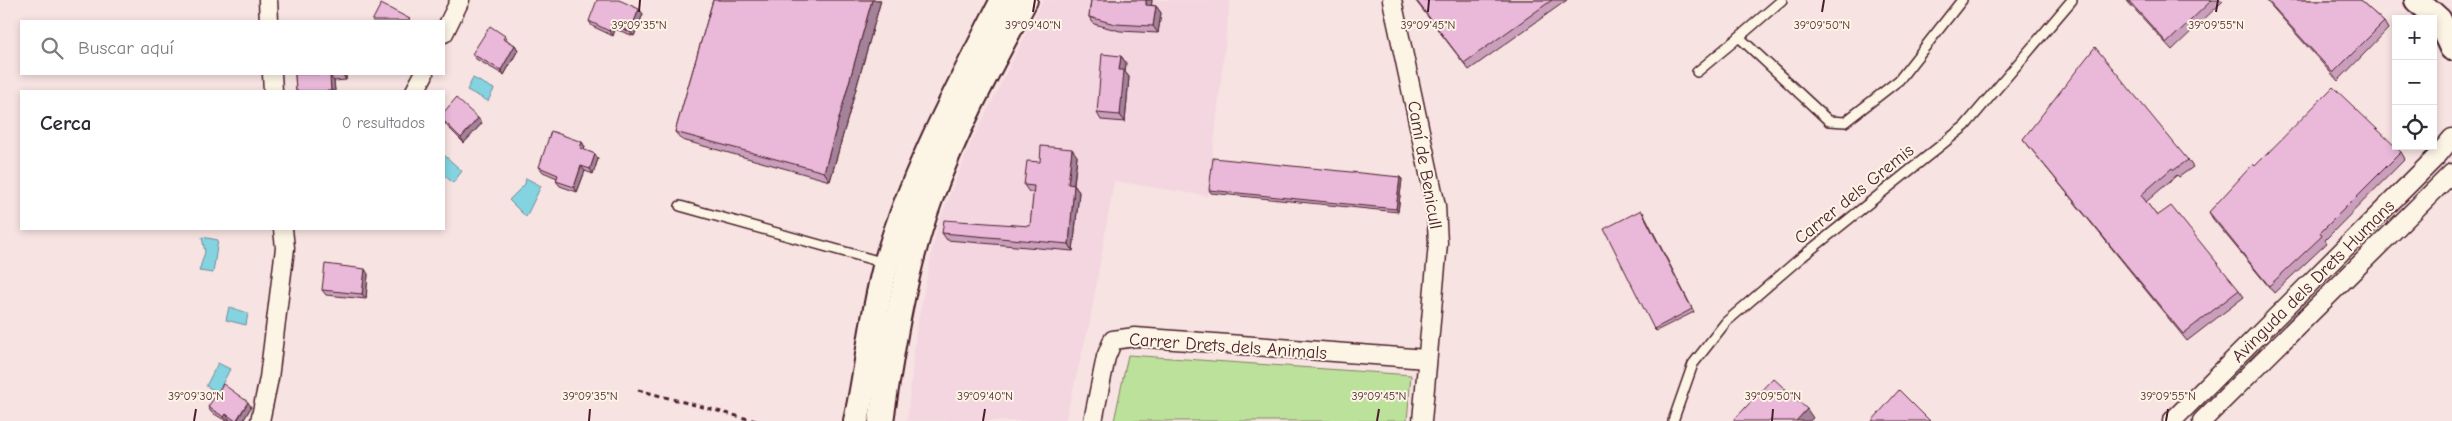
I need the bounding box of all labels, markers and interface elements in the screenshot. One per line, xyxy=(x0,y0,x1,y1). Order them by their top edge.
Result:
map controls xyxy=(2392,15,2437,150)
button: + xyxy=(2392,15,2437,60)
text: 39°09'35"N xyxy=(611,18,667,32)
text: 39°09'40"N xyxy=(1005,18,1061,32)
text: 39°09'45"N xyxy=(1401,18,1455,32)
text: 39°09'50"N xyxy=(1794,18,1850,32)
text: 39°09'55"N xyxy=(2188,18,2244,32)
search box xyxy=(20,20,445,75)
icon: search xyxy=(38,34,66,62)
text: Buscar aquí xyxy=(78,37,174,59)
button: − xyxy=(2392,60,2437,105)
street label: Camí de Benicull xyxy=(1403,99,1446,231)
button: locate xyxy=(2392,105,2437,150)
text: Cerca xyxy=(40,111,91,135)
text: 0 resultados xyxy=(342,114,425,132)
street label: Carrer dels Gremis xyxy=(1790,140,1918,249)
street label: Avinguda dels Drets Humans xyxy=(2228,196,2399,367)
street label: Carrer Drets dels Animals xyxy=(1128,329,1328,364)
text: 39°09'30"N xyxy=(168,389,224,403)
text: 39°09'35"N xyxy=(562,389,618,403)
text: 39°09'40"N xyxy=(957,389,1013,403)
text: 39°09'45"N xyxy=(1352,389,1406,403)
text: 39°09'50"N xyxy=(1745,389,1801,403)
text: 39°09'55"N xyxy=(2140,389,2196,403)

